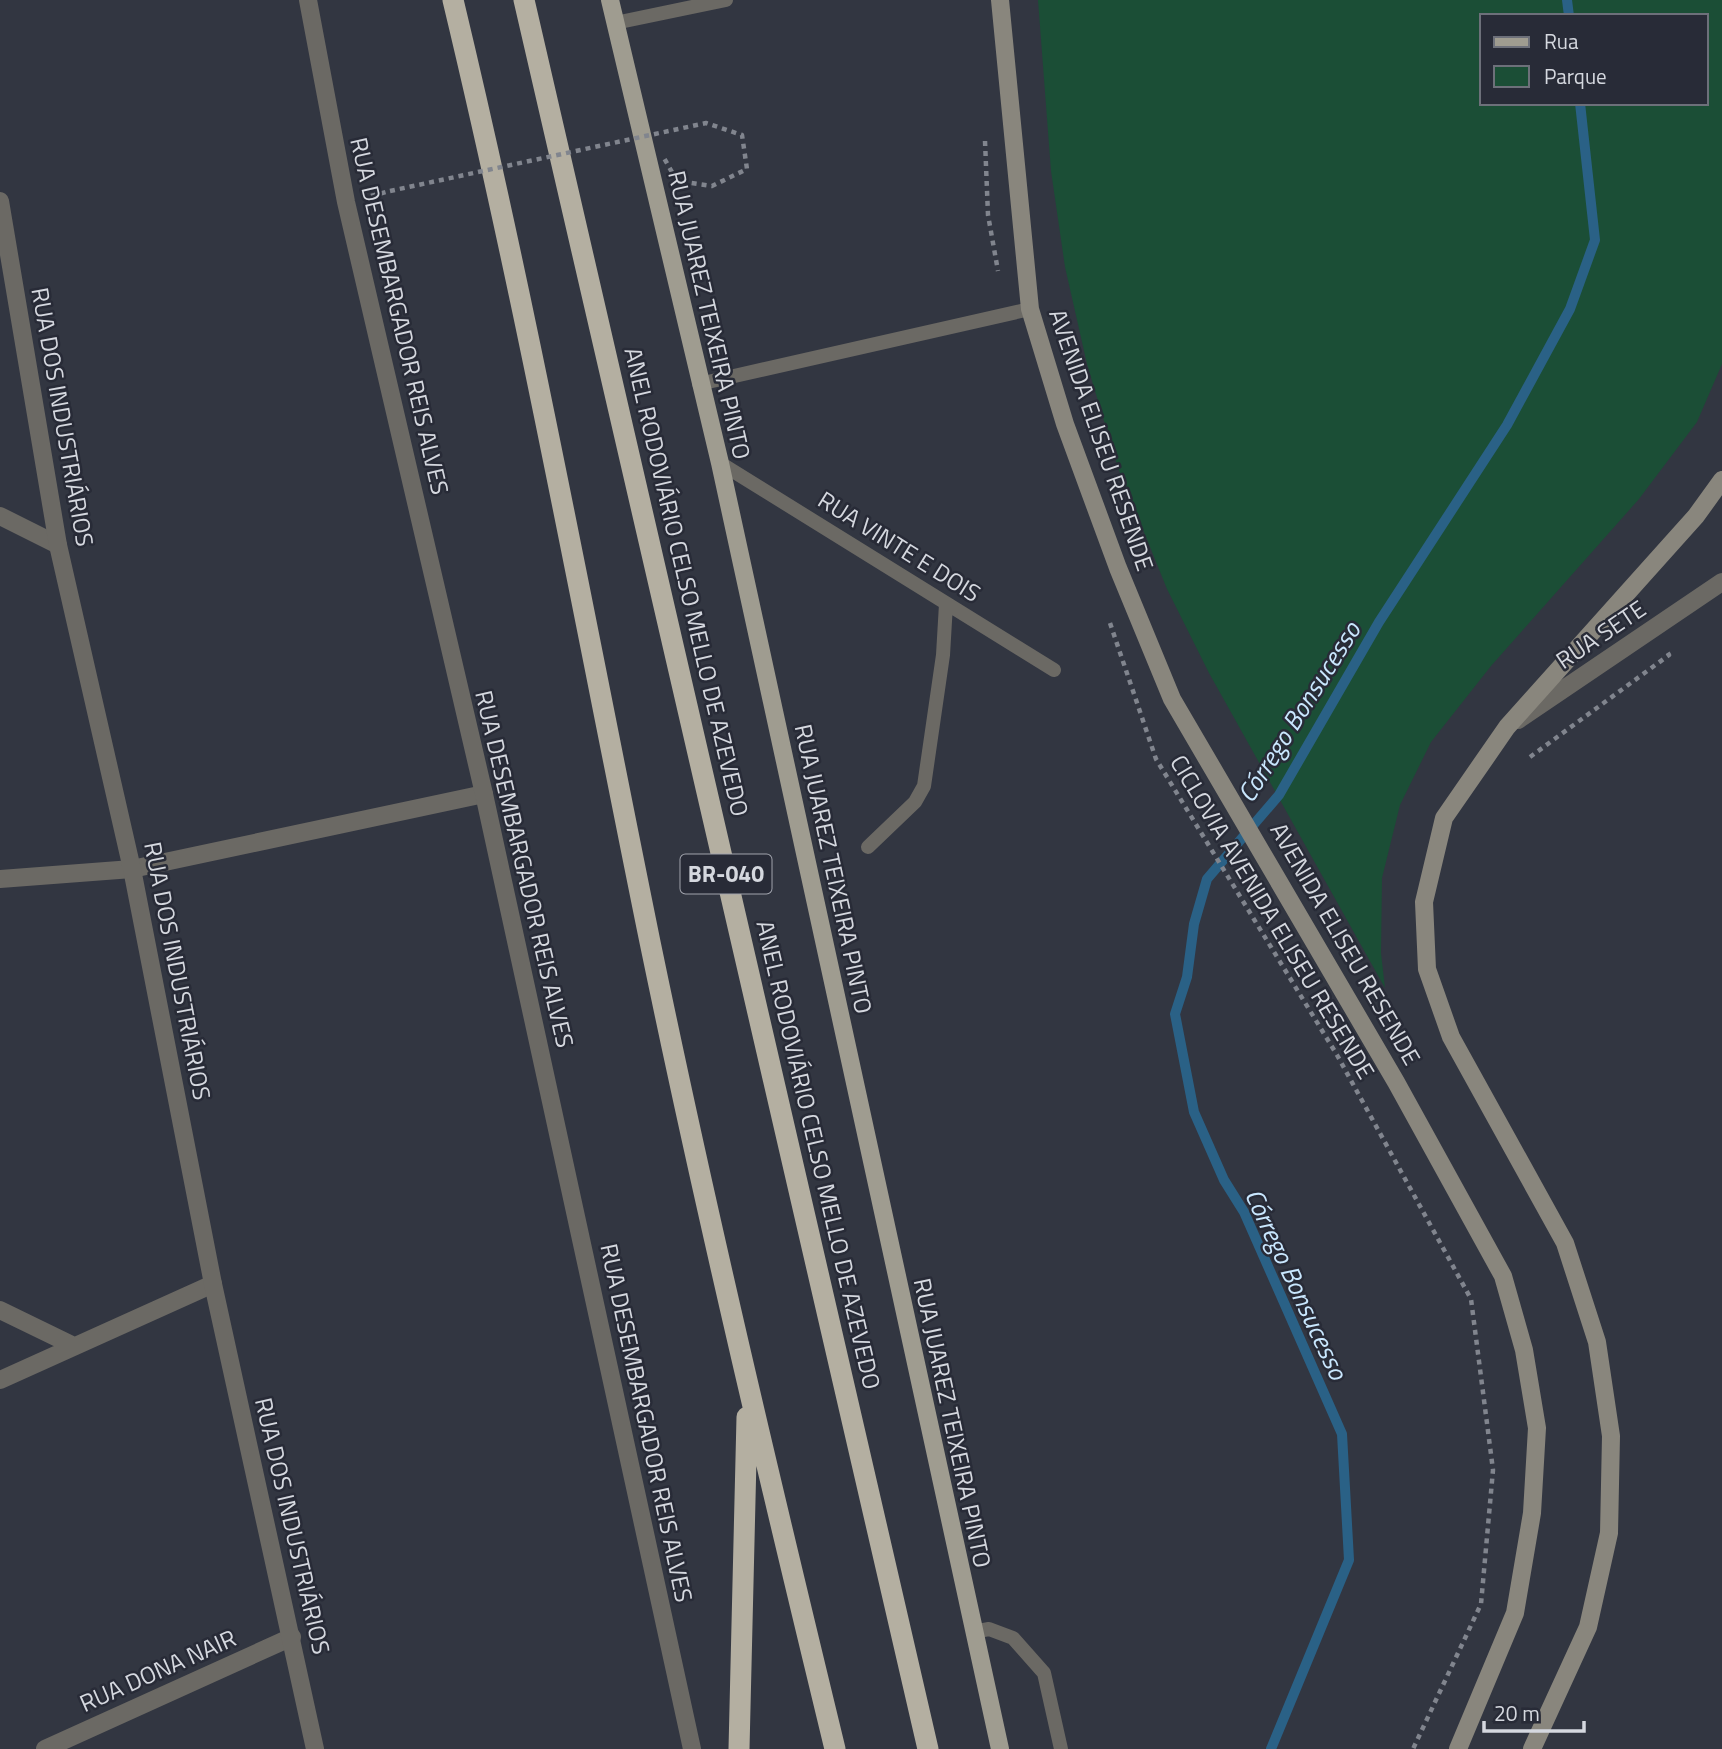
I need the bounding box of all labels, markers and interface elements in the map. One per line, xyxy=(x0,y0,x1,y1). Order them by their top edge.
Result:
legend xyxy=(1480,14,1708,105)
text: Rua xyxy=(1544,25,1579,57)
text: Parque xyxy=(1544,60,1607,92)
street label: RUA DESEMBARGADOR REIS ALVES xyxy=(341,134,459,498)
street label: RUA JUAREZ TEIXEIRA PINTO xyxy=(659,167,761,463)
street label: RUA DOS INDUSTRIÁRIOS xyxy=(22,284,104,549)
street label: AVENIDA ELISEU RESENDE xyxy=(1040,304,1164,575)
street label: ANEL RODOVIÁRIO CELSO MELLO DE AZEVEDO xyxy=(615,344,759,820)
street label: RUA VINTE E DOIS xyxy=(811,482,988,611)
street label: RUA SETE xyxy=(1548,591,1653,678)
water label: Córrego Bonsucesso xyxy=(1227,613,1371,810)
street label: RUA DESEMBARGADOR REIS ALVES xyxy=(466,687,584,1051)
street label: RUA JUAREZ TEIXEIRA PINTO xyxy=(786,721,882,1017)
street label: CICLOVIA AVENIDA ELISEU RESENDE xyxy=(1164,750,1380,1084)
street label: AVENIDA ELISEU RESENDE xyxy=(1264,818,1426,1070)
street label: RUA DOS INDUSTRIÁRIOS xyxy=(135,839,221,1103)
road number: BR-040 xyxy=(680,854,772,894)
street label: ANEL RODOVIÁRIO CELSO MELLO DE AZEVEDO xyxy=(747,917,891,1393)
water label: Córrego Bonsucesso xyxy=(1235,1182,1358,1387)
street label: RUA DESEMBARGADOR REIS ALVES xyxy=(591,1240,703,1605)
street label: RUA JUAREZ TEIXEIRA PINTO xyxy=(905,1275,1001,1571)
street label: RUA DOS INDUSTRIÁRIOS xyxy=(246,1394,340,1658)
street label: RUA DONA NAIR xyxy=(74,1619,242,1721)
scale bar xyxy=(1484,1690,1584,1734)
text: 20 m xyxy=(1494,1697,1540,1729)

